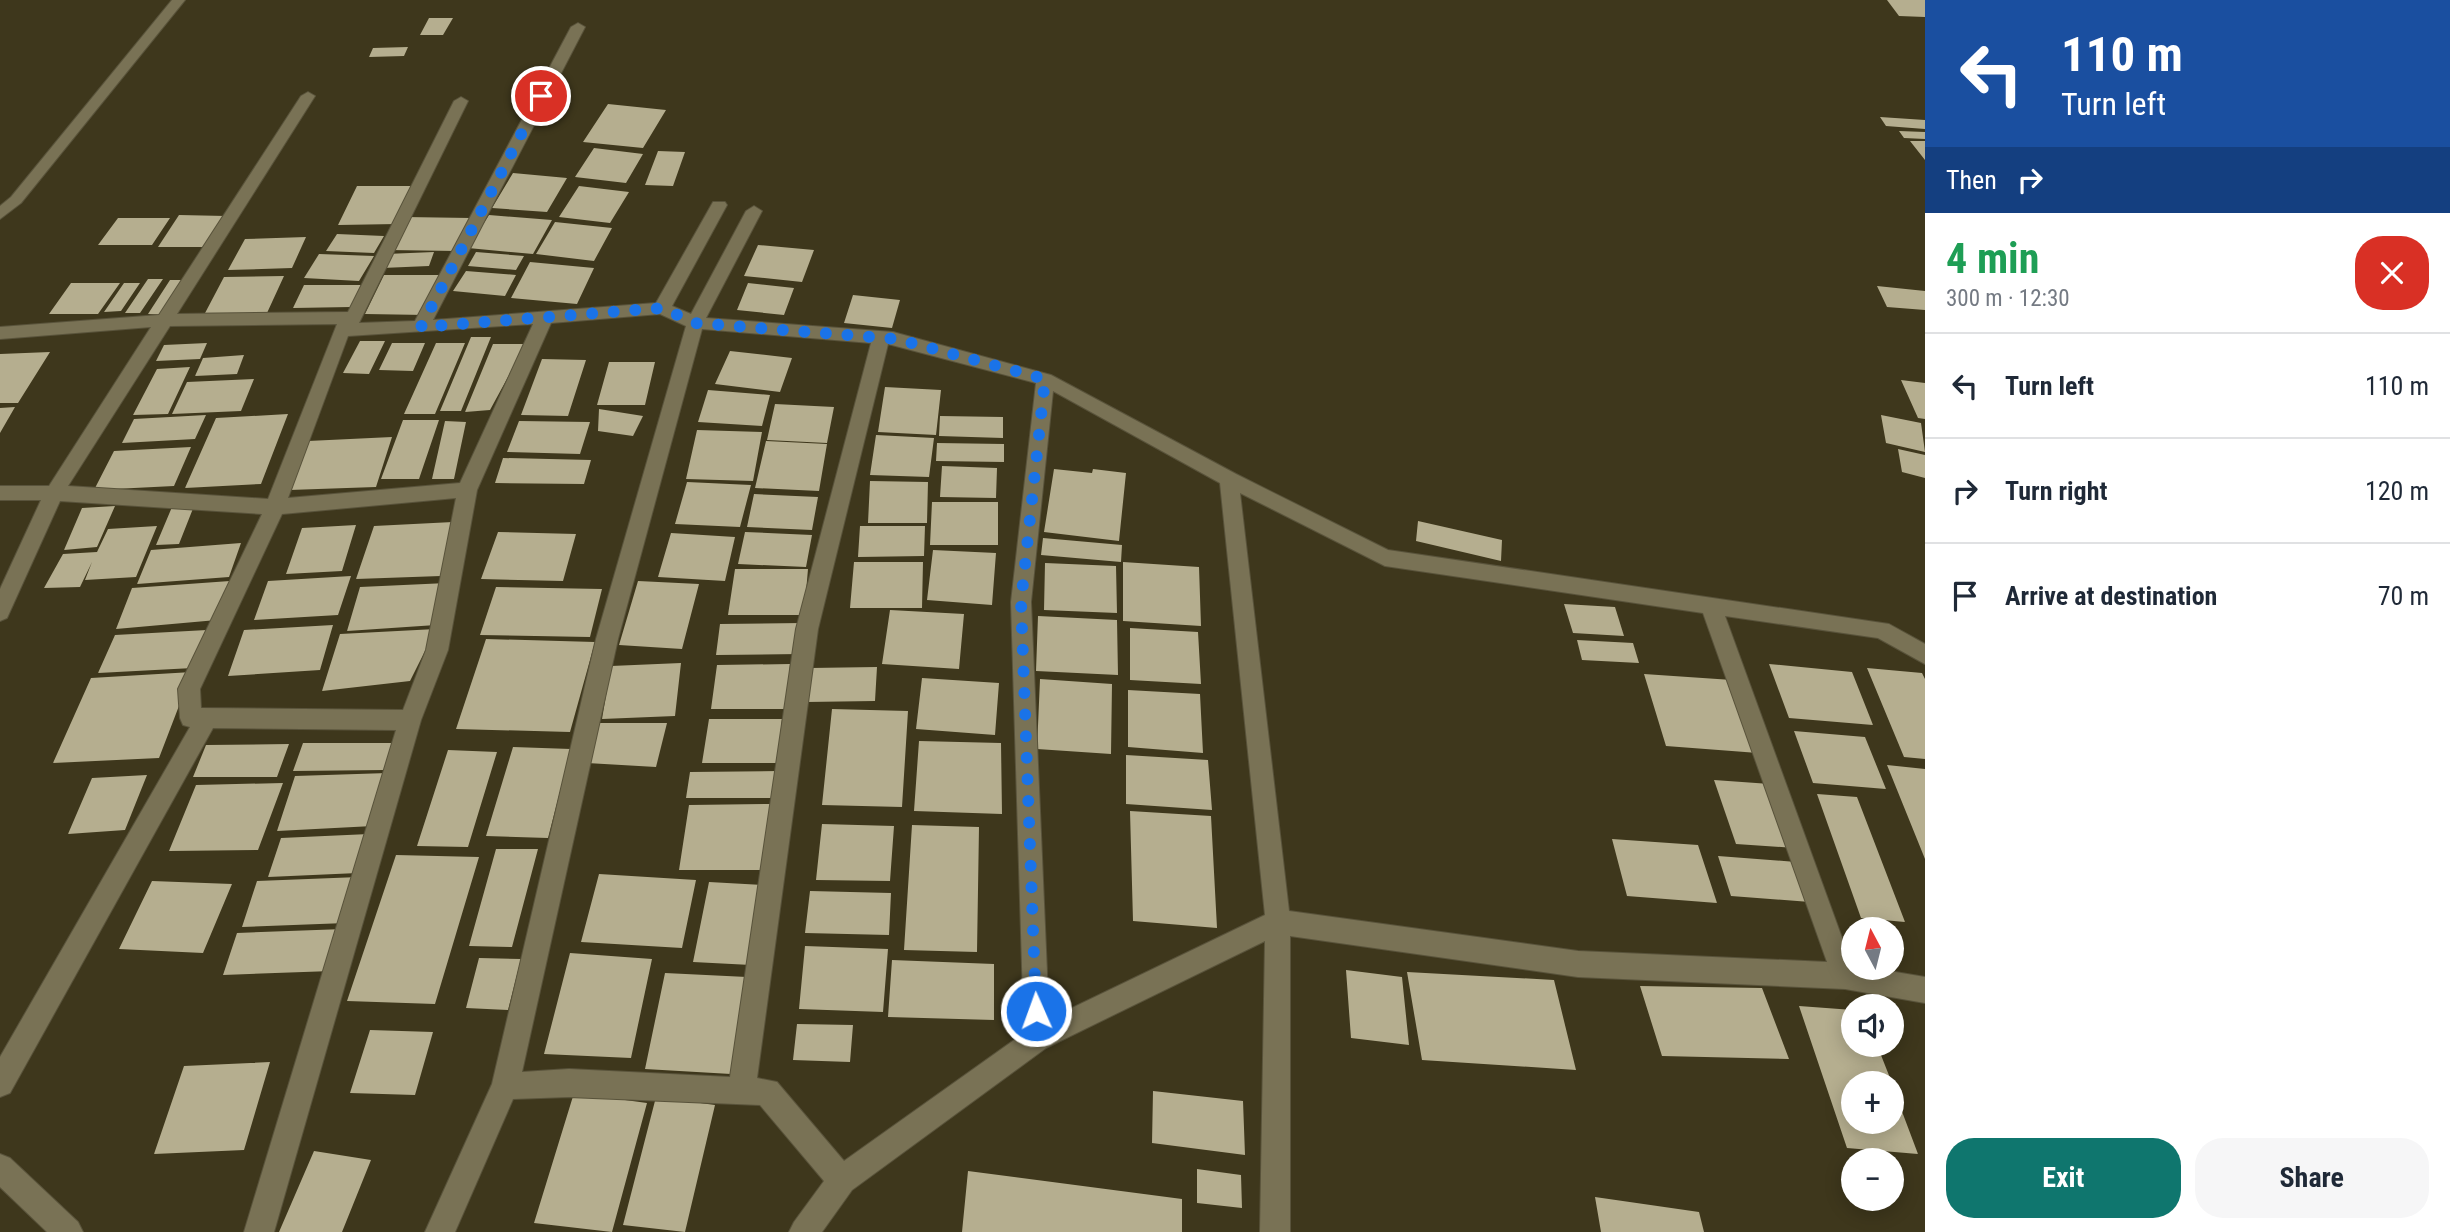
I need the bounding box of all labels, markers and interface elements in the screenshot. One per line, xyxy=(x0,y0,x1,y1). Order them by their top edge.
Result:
text: 110 m xyxy=(2061,26,2183,83)
icon: left xyxy=(1946,28,2037,119)
pin xyxy=(511,66,571,126)
icon: arrive xyxy=(522,77,560,115)
text: Turn left xyxy=(2061,85,2166,123)
icon: right xyxy=(2011,161,2049,199)
text: Then xyxy=(1946,165,1997,195)
text: 4 min xyxy=(1946,234,2039,283)
button: close xyxy=(2355,236,2429,310)
text: 300 m · 12:30 xyxy=(1946,285,2070,312)
icon: left xyxy=(1946,367,1984,405)
text: Turn left xyxy=(2005,371,2094,401)
text: 110 m xyxy=(2365,371,2429,401)
icon: right xyxy=(1946,472,1984,510)
text: Turn right xyxy=(2005,476,2107,506)
text: 120 m xyxy=(2365,476,2429,506)
icon: arrive xyxy=(1946,577,1984,615)
text: Arrive at destination xyxy=(2005,581,2217,611)
text: 70 m xyxy=(2378,581,2429,611)
north arrow xyxy=(1841,917,1904,980)
map controls xyxy=(1841,917,1904,1211)
position arrow xyxy=(999,974,1073,1048)
button: sound xyxy=(1841,994,1904,1057)
button: + xyxy=(1841,1071,1904,1134)
button: Exit xyxy=(1946,1138,2181,1218)
button: Share xyxy=(2195,1138,2429,1218)
button: − xyxy=(1841,1148,1904,1211)

